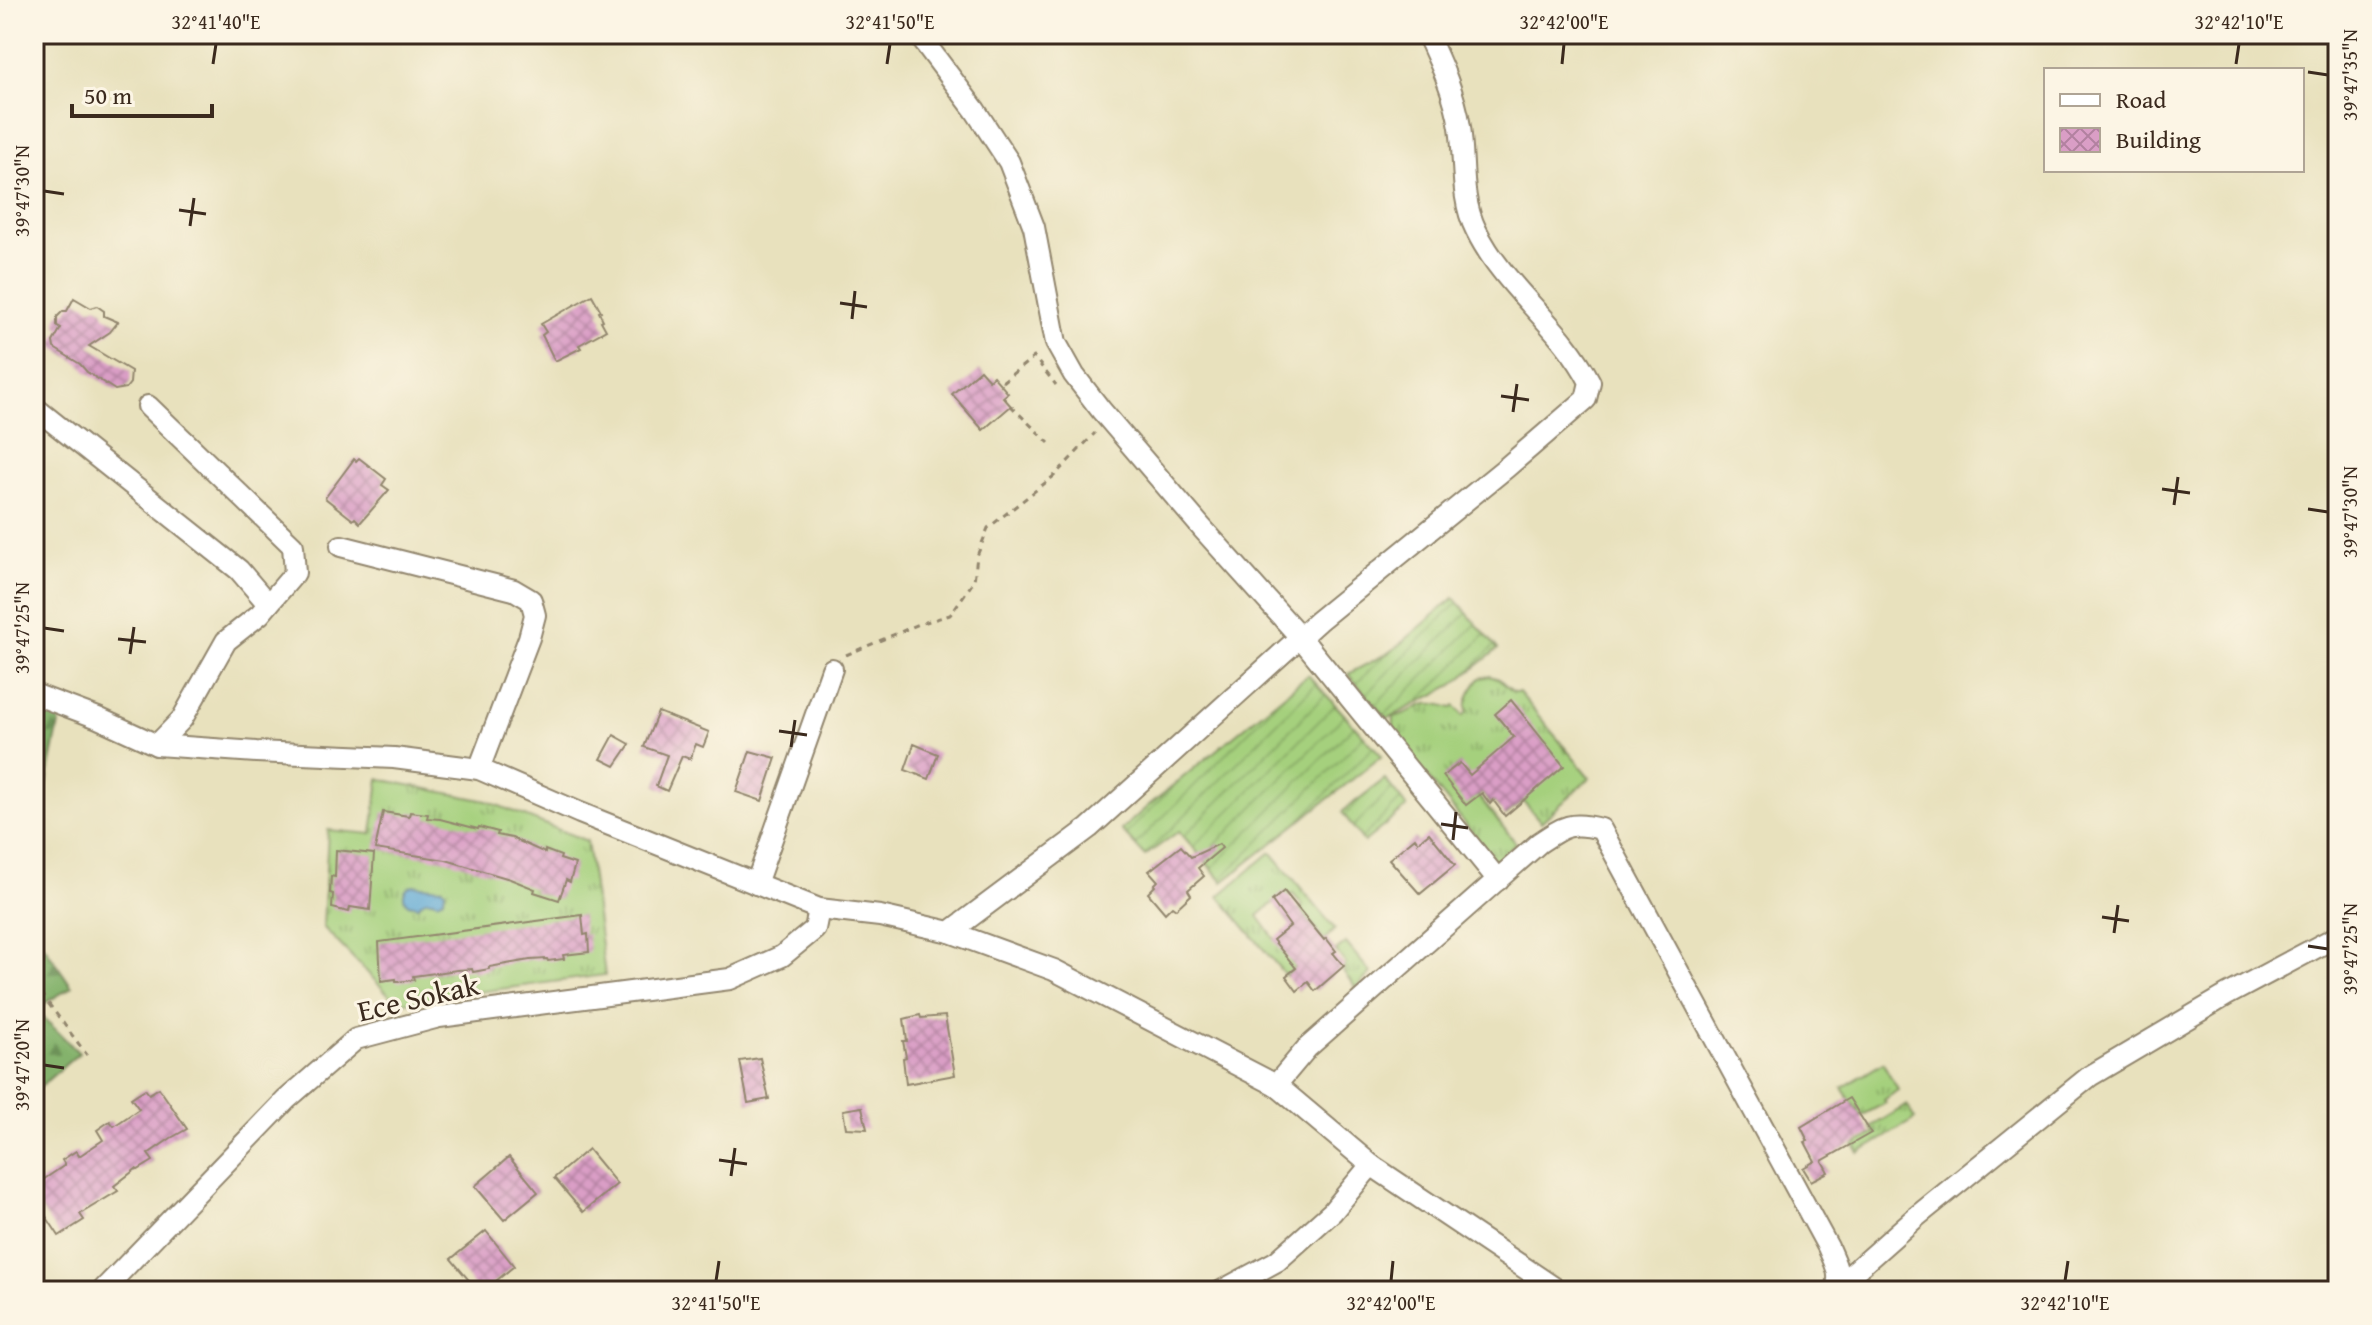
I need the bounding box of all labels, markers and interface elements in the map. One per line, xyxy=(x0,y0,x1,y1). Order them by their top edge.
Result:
text: 32°41'40"E xyxy=(172,7,260,36)
text: 32°41'50"E xyxy=(846,7,934,36)
text: 32°42'00"E xyxy=(1520,7,1608,36)
text: 32°42'10"E xyxy=(2195,7,2283,36)
text: 39°47'35"N xyxy=(2335,29,2364,121)
scale bar xyxy=(72,68,212,118)
legend xyxy=(2044,68,2304,172)
text: 50 m xyxy=(84,78,132,113)
text: Road xyxy=(2116,82,2166,117)
text: Building xyxy=(2116,122,2201,157)
text: 39°47'30"N xyxy=(7,145,36,237)
text: 39°47'30"N xyxy=(2335,466,2364,558)
text: 39°47'25"N xyxy=(7,582,36,674)
text: 39°47'25"N xyxy=(2335,903,2364,995)
street label: Ece Sokak xyxy=(353,961,484,1032)
text: 39°47'20"N xyxy=(7,1019,36,1111)
text: 32°41'50"E xyxy=(672,1288,760,1317)
text: 32°42'00"E xyxy=(1347,1288,1435,1317)
text: 32°42'10"E xyxy=(2021,1288,2109,1317)

